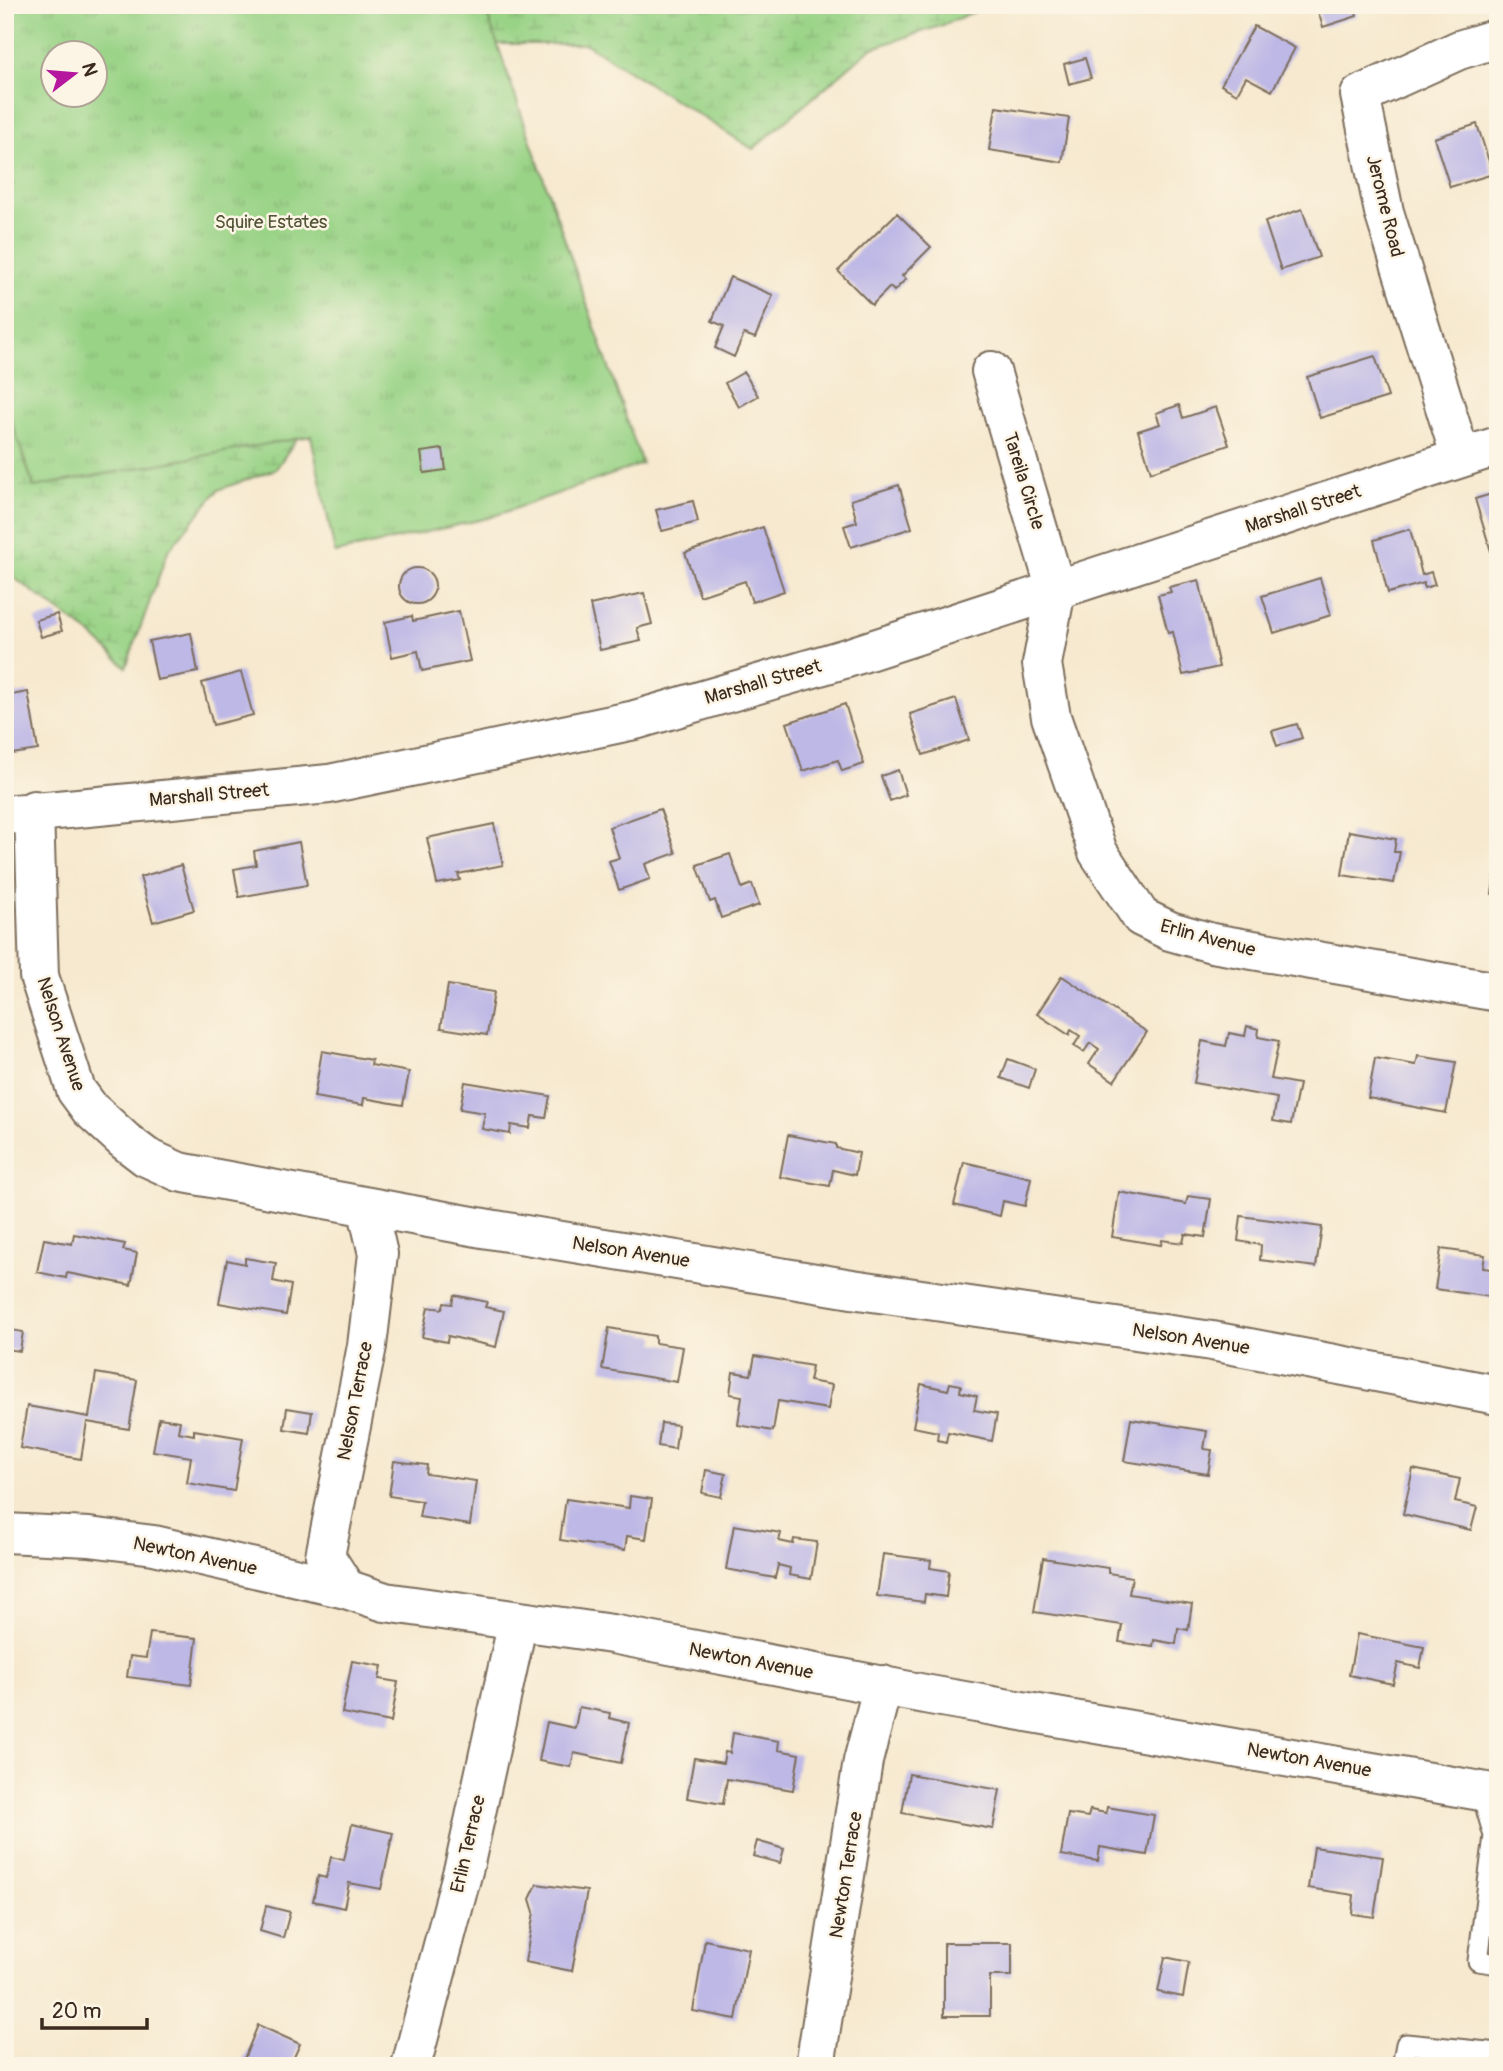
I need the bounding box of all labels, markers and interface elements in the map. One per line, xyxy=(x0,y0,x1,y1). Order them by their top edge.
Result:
north arrow xyxy=(38,38,108,108)
text: N xyxy=(76,60,103,79)
street label: Jerome Road xyxy=(1361,153,1409,259)
park label: Squire Estates xyxy=(215,210,328,234)
street label: Tareila Circle xyxy=(998,430,1050,533)
street label: Marshall Street xyxy=(1242,479,1364,539)
street label: Marshall Street xyxy=(702,654,824,710)
street label: Marshall Street xyxy=(148,778,270,812)
street label: Erlin Avenue xyxy=(1158,914,1259,962)
street label: Nelson Avenue xyxy=(31,974,91,1095)
street label: Nelson Avenue xyxy=(571,1231,692,1273)
street label: Nelson Avenue xyxy=(1131,1318,1252,1360)
street label: Nelson Terrace xyxy=(332,1339,378,1462)
street label: Newton Avenue xyxy=(131,1531,260,1581)
street label: Newton Avenue xyxy=(687,1637,816,1685)
street label: Newton Avenue xyxy=(1245,1737,1374,1783)
street label: Erlin Terrace xyxy=(445,1792,491,1895)
street label: Newton Terrace xyxy=(824,1809,868,1940)
scale bar xyxy=(42,1987,147,2031)
text: 20 m xyxy=(52,1998,101,2025)

